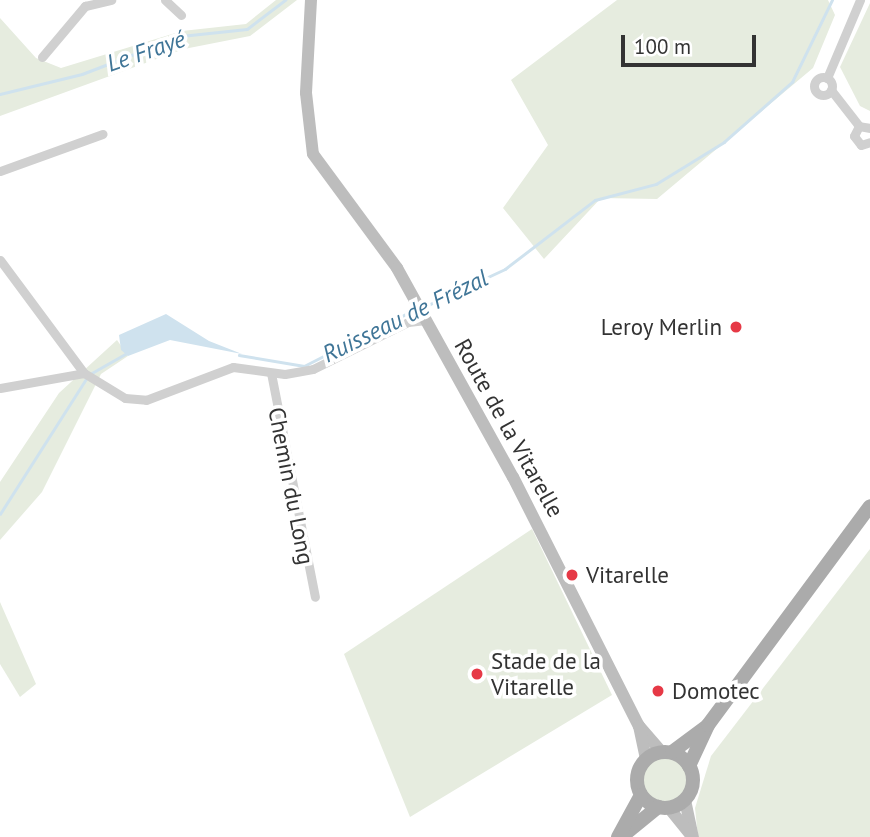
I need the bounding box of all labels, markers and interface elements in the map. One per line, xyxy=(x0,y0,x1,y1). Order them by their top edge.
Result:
scale bar xyxy=(625,21,760,65)
water label: Le Frayé xyxy=(103,24,189,78)
text: 100 m xyxy=(634,33,691,60)
water label: Ruisseau de Frézal xyxy=(318,263,492,369)
place label: Leroy Merlin xyxy=(600,313,722,341)
marker: Leroy Merlin xyxy=(728,319,744,335)
street label: Route de la Vitarelle xyxy=(448,334,570,522)
street label: Chemin du Long xyxy=(262,405,320,567)
place label: Vitarelle xyxy=(586,561,669,589)
marker: Vitarelle xyxy=(564,567,580,583)
place label: Stade de la Vitarelle xyxy=(491,647,601,701)
marker: Stade de la Vitarelle xyxy=(469,666,485,682)
place label: Domotec xyxy=(672,677,760,705)
marker: Domotec xyxy=(650,683,666,699)

